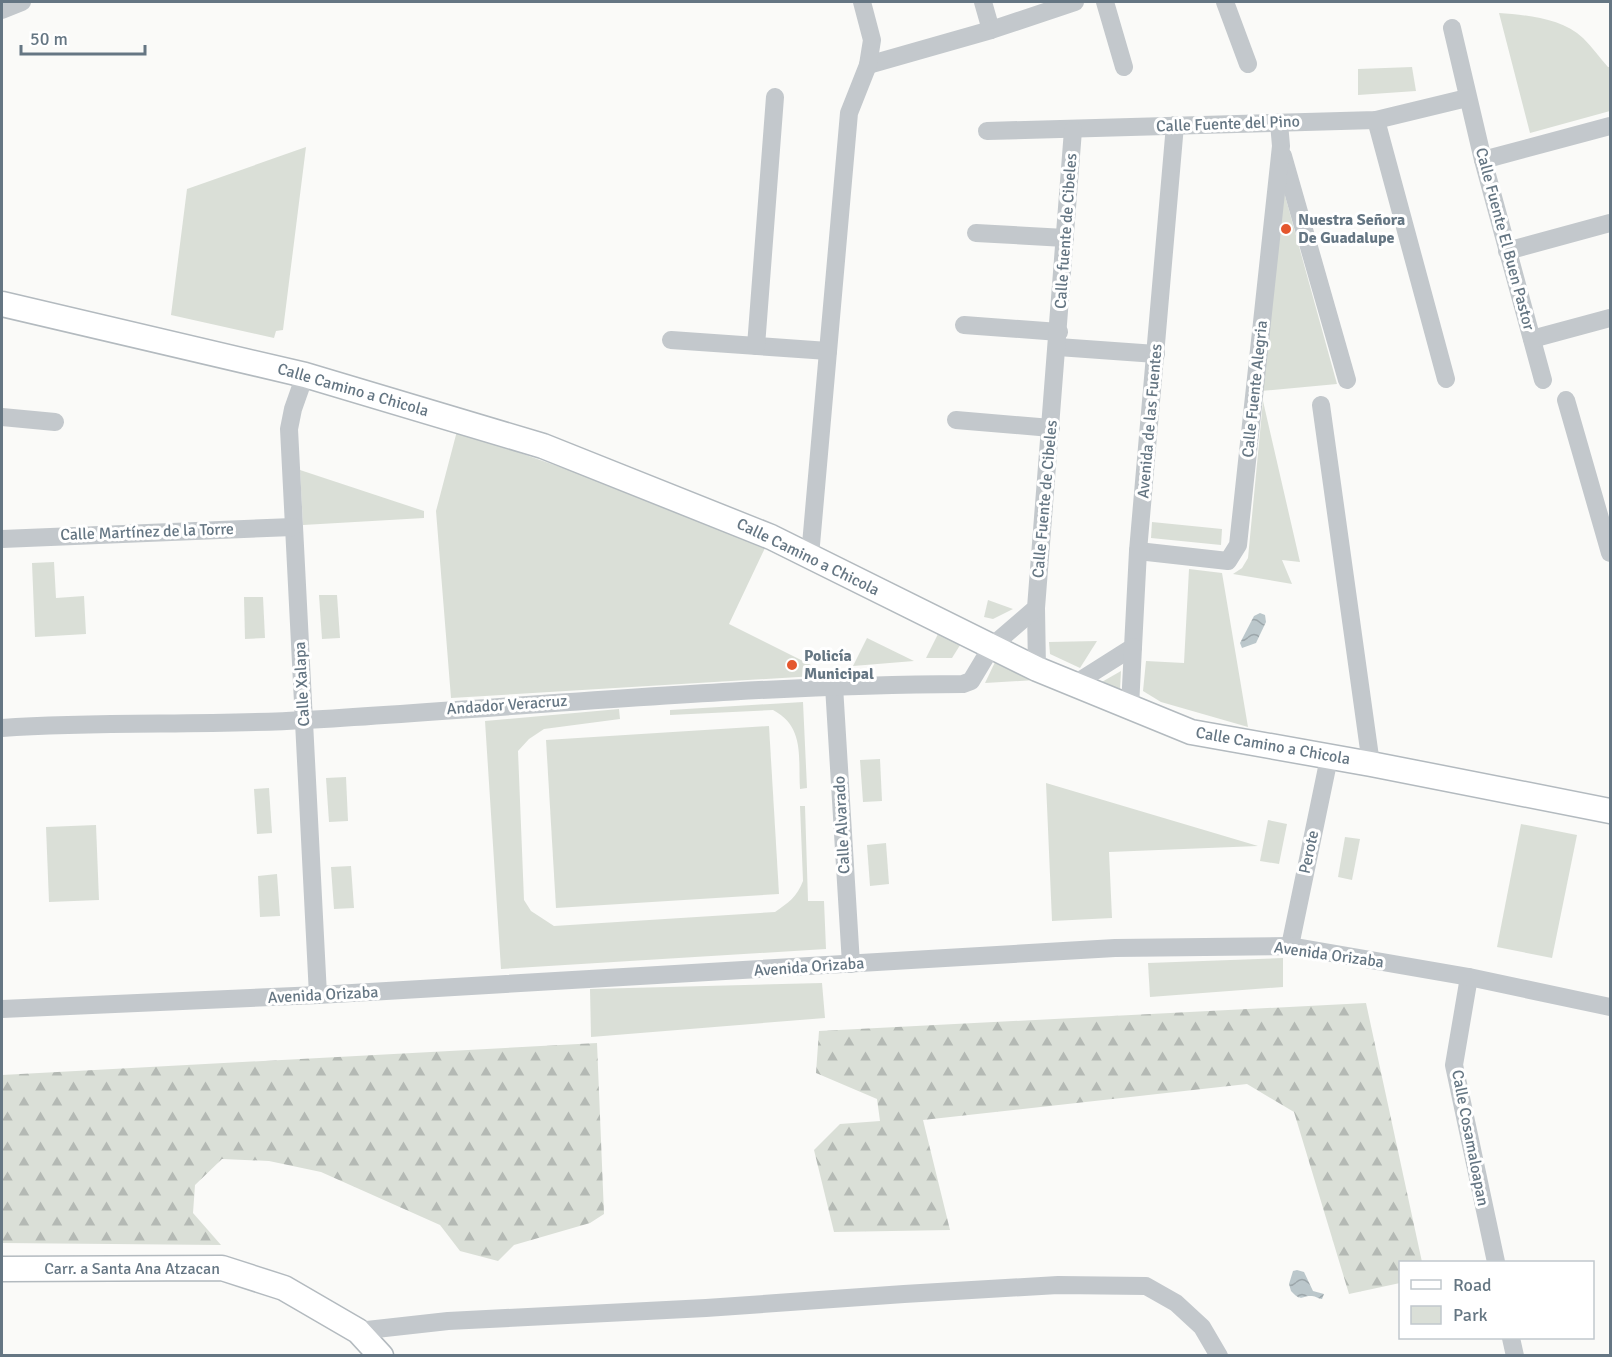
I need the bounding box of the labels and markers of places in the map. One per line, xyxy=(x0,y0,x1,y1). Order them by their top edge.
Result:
place label: Nuestra Señora De Guadalupe xyxy=(1298,210,1405,248)
marker: Nuestra Señora De Guadalupe xyxy=(1279,222,1293,236)
place label: Policía Municipal xyxy=(804,646,874,684)
marker: Policía Municipal xyxy=(785,658,799,672)

